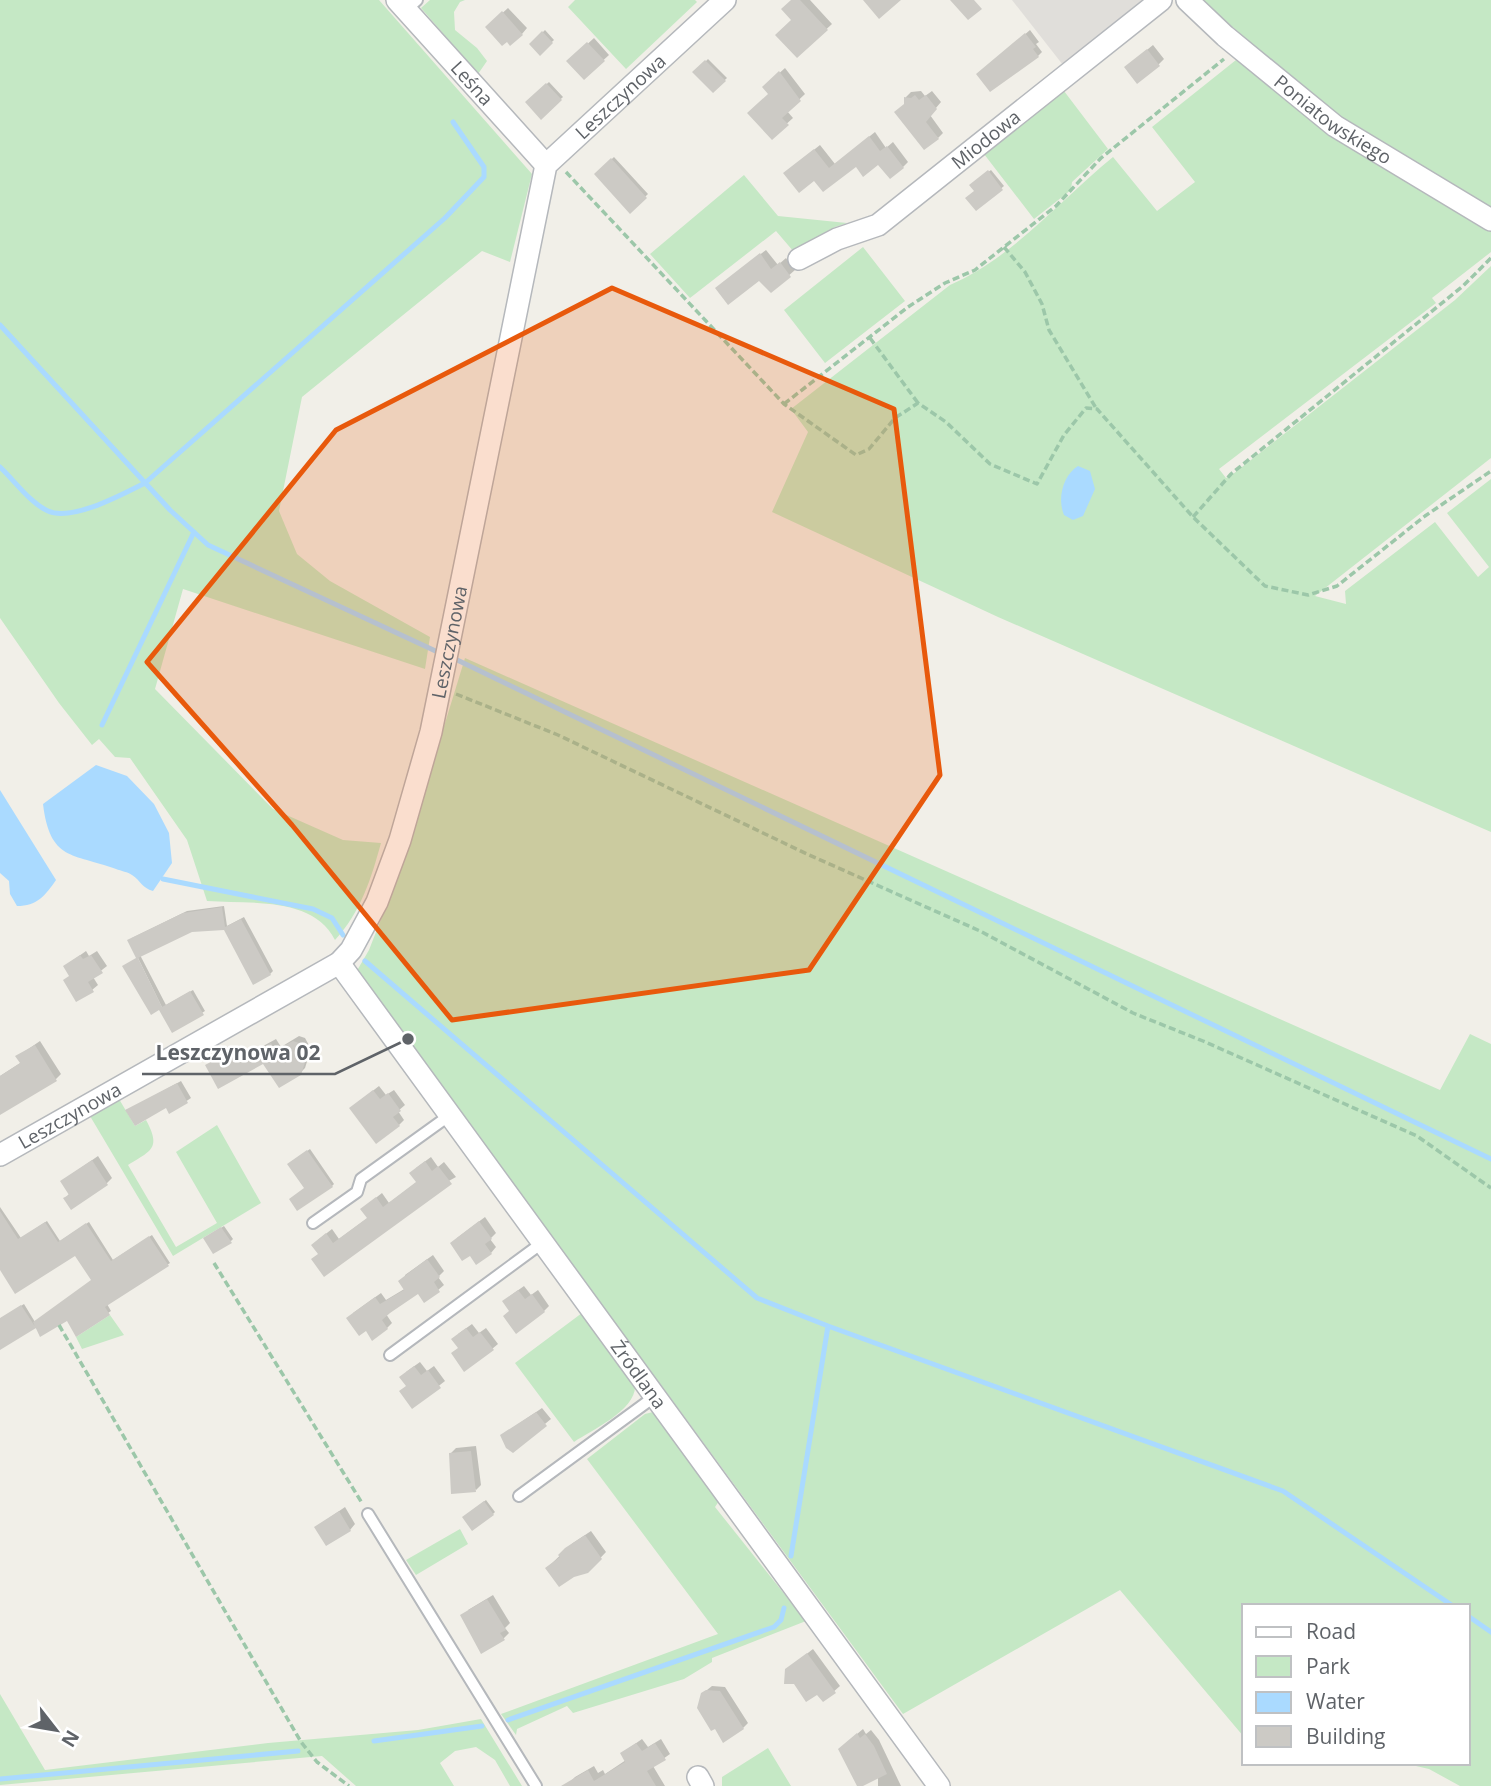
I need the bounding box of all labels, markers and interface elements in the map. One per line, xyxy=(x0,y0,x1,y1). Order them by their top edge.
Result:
street label: Leszczynowa xyxy=(569,48,671,145)
street label: Leśna xyxy=(445,55,499,111)
street label: Poniatowskiego xyxy=(1269,68,1397,170)
street label: Miodowa xyxy=(946,104,1026,175)
street label: Leszczynowa xyxy=(425,584,473,701)
callout: Leszczynowa 02 xyxy=(142,1032,335,1074)
text: Leszczynowa 02 xyxy=(156,1038,320,1066)
street label: Leszczynowa xyxy=(13,1076,126,1155)
street label: Źródlana xyxy=(605,1335,673,1414)
legend xyxy=(1242,1604,1470,1765)
text: Road xyxy=(1306,1617,1356,1645)
text: Park xyxy=(1306,1652,1350,1680)
text: Water xyxy=(1306,1687,1365,1715)
north arrow xyxy=(21,1695,91,1765)
text: Building xyxy=(1306,1722,1385,1750)
text: N xyxy=(55,1725,86,1752)

